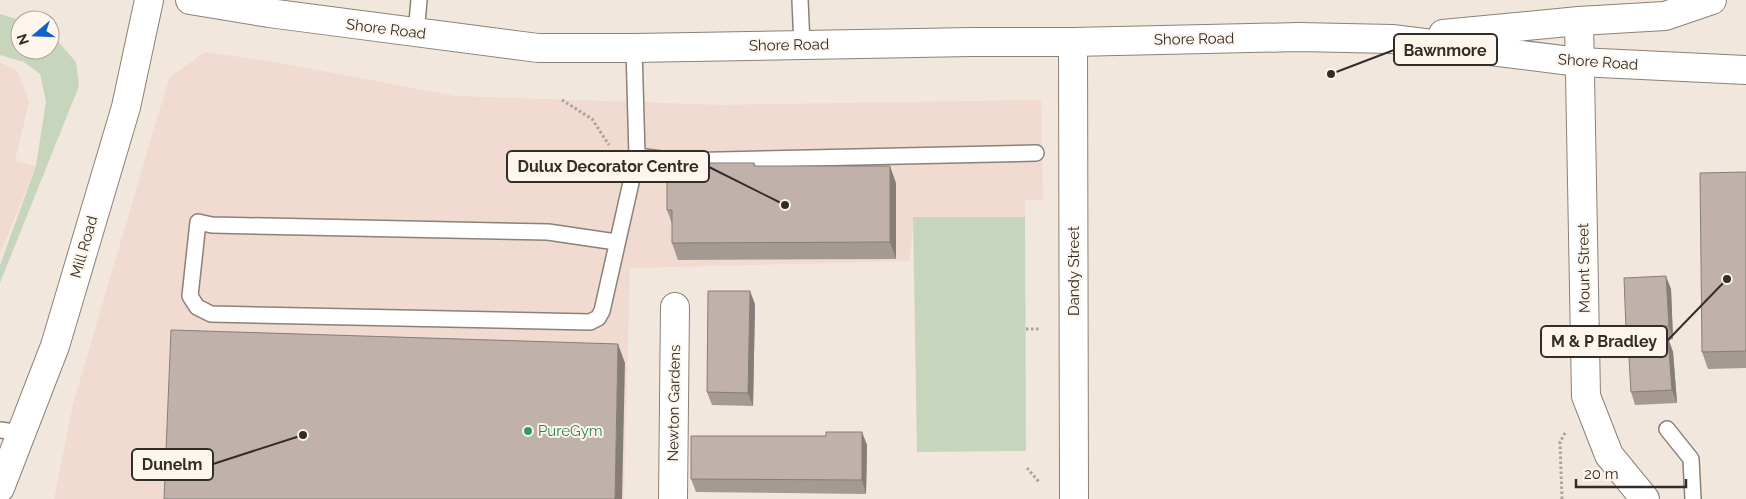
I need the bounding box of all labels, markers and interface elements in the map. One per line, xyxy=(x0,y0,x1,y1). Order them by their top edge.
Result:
north arrow xyxy=(10,10,60,60)
street label: Shore Road xyxy=(345,15,427,43)
street label: Shore Road xyxy=(1154,29,1234,49)
text: N xyxy=(13,32,32,47)
callout: Bawnmore xyxy=(1394,34,1497,65)
street label: Shore Road xyxy=(749,35,829,55)
text: Bawnmore xyxy=(1403,41,1487,60)
street label: Shore Road xyxy=(1557,50,1639,74)
callout: Dulux Decorator Centre xyxy=(507,151,709,182)
text: Dulux Decorator Centre xyxy=(518,157,699,176)
street label: Mill Road xyxy=(67,214,101,280)
street label: Mount Street xyxy=(1574,223,1594,313)
street label: Dandy Street xyxy=(1065,226,1083,316)
callout: M & P Bradley xyxy=(1541,326,1667,357)
text: M & P Bradley xyxy=(1551,332,1657,351)
street label: Newton Gardens xyxy=(664,344,684,462)
place label: PureGym xyxy=(538,422,603,440)
marker: PureGym xyxy=(522,425,534,437)
callout: Dunelm xyxy=(132,449,213,480)
text: Dunelm xyxy=(142,455,202,474)
scale bar xyxy=(1576,456,1686,488)
text: 20 m xyxy=(1584,465,1619,483)

